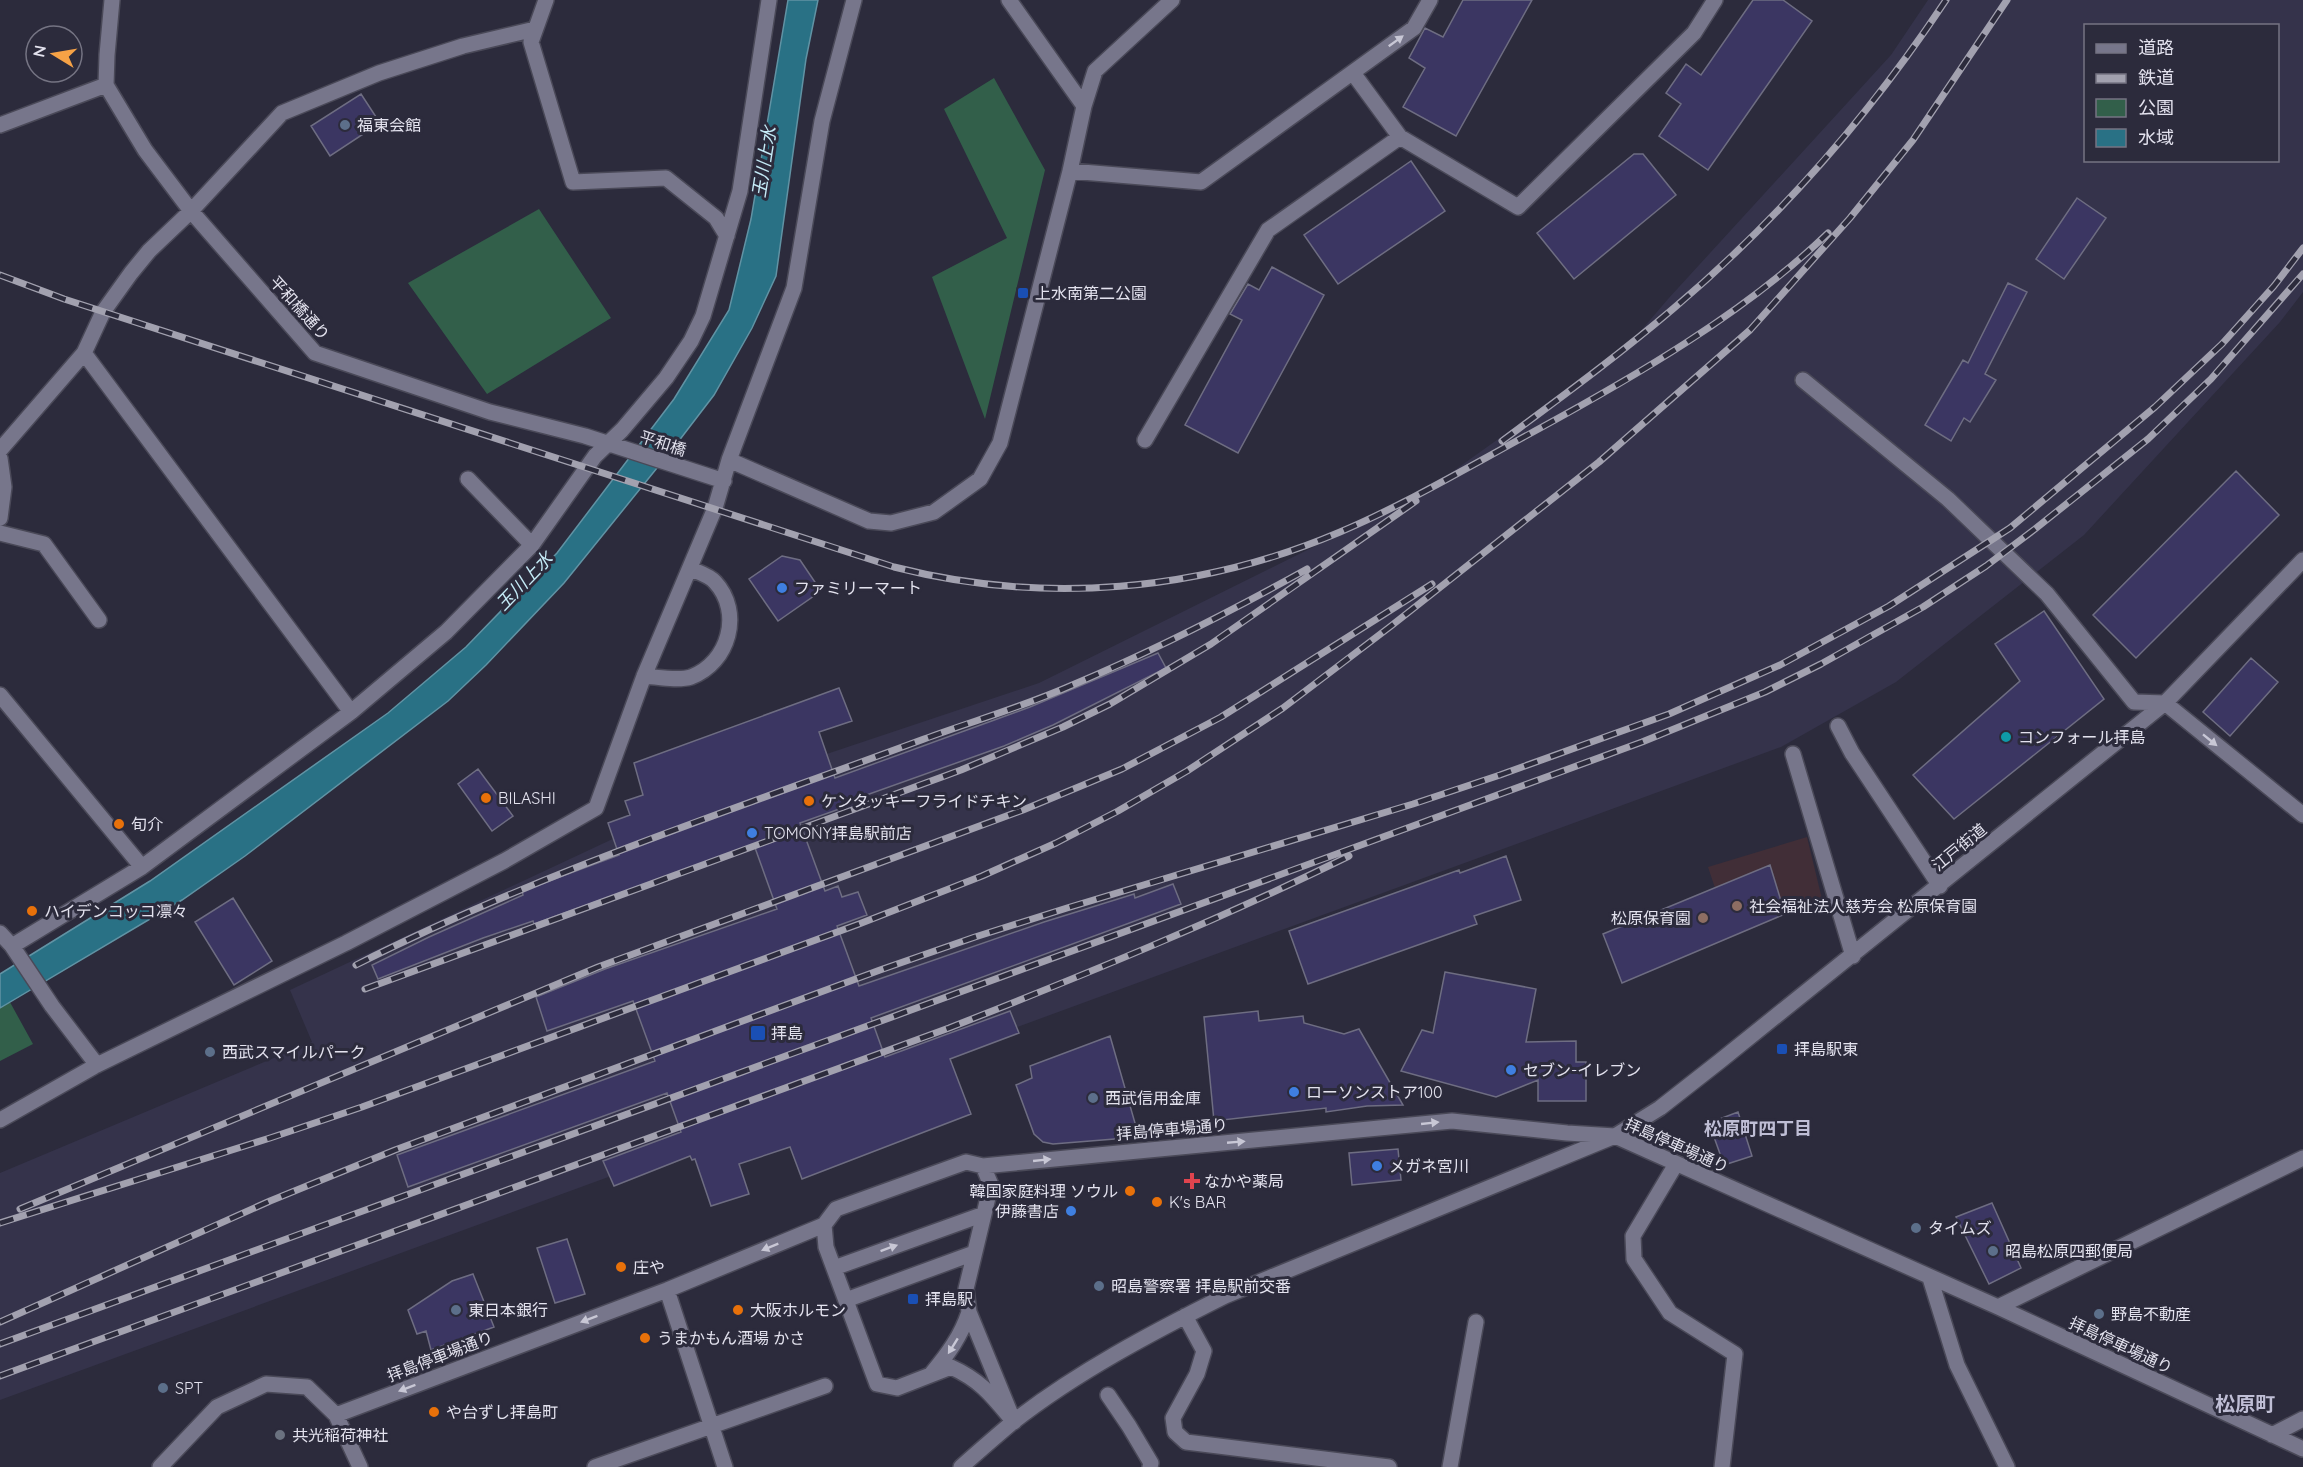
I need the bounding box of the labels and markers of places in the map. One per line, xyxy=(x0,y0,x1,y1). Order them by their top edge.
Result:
place label: 福東会館 xyxy=(357,115,421,135)
marker: 福東会館 xyxy=(338,118,352,132)
place label: 上水南第二公園 xyxy=(1035,283,1147,303)
marker: 上水南第二公園 xyxy=(1016,286,1030,300)
place label: ファミリーマート xyxy=(794,578,922,598)
marker: ファミリーマート xyxy=(775,581,789,595)
place label: コンフォール拝島 xyxy=(2018,727,2146,747)
marker: コンフォール拝島 xyxy=(1999,730,2013,744)
place label: BILASHI xyxy=(498,788,556,808)
marker: BILASHI xyxy=(479,791,493,805)
place label: ケンタッキーフライドチキン xyxy=(821,791,1027,811)
marker: ケンタッキーフライドチキン xyxy=(802,794,816,808)
place label: 旬介 xyxy=(131,814,163,834)
marker: 旬介 xyxy=(112,817,126,831)
place label: TOMONY拝島駅前店 xyxy=(764,823,912,843)
marker: TOMONY拝島駅前店 xyxy=(745,826,759,840)
place label: 社会福祉法人慈芳会 松原保育園 xyxy=(1749,896,1977,916)
marker: 社会福祉法人慈芳会 松原保育園 xyxy=(1730,899,1744,913)
place label: ハイデンコッコ凛々 xyxy=(44,901,188,921)
marker: ハイデンコッコ凛々 xyxy=(25,904,39,918)
place label: 松原保育園 xyxy=(1611,908,1691,928)
marker: 松原保育園 xyxy=(1696,911,1710,925)
place label: 拝島 xyxy=(771,1023,803,1043)
marker: 拝島 xyxy=(749,1024,767,1042)
place label: 拝島駅東 xyxy=(1794,1039,1858,1059)
place label: 西武スマイルパーク xyxy=(222,1042,366,1062)
marker: 拝島駅東 xyxy=(1775,1042,1789,1056)
marker: 西武スマイルパーク xyxy=(203,1045,217,1059)
place label: セブン-イレブン xyxy=(1523,1060,1641,1080)
marker: セブン-イレブン xyxy=(1504,1063,1518,1077)
place label: ローソンストア100 xyxy=(1306,1082,1443,1102)
marker: ローソンストア100 xyxy=(1287,1085,1301,1099)
place label: 西武信用金庫 xyxy=(1105,1088,1201,1108)
marker: 西武信用金庫 xyxy=(1086,1091,1100,1105)
place label: メガネ宮川 xyxy=(1389,1156,1469,1176)
marker: メガネ宮川 xyxy=(1370,1159,1384,1173)
place label: なかや薬局 xyxy=(1204,1171,1284,1191)
marker: なかや薬局 xyxy=(1185,1174,1199,1188)
place label: 韓国家庭料理 ソウル xyxy=(970,1181,1118,1201)
marker: 韓国家庭料理 ソウル xyxy=(1123,1184,1137,1198)
place label: K's BAR xyxy=(1169,1192,1226,1212)
marker: K's BAR xyxy=(1150,1195,1164,1209)
place label: 伊藤書店 xyxy=(995,1201,1059,1221)
marker: 伊藤書店 xyxy=(1064,1204,1078,1218)
place label: タイムズ xyxy=(1928,1218,1992,1238)
marker: タイムズ xyxy=(1909,1221,1923,1235)
place label: 昭島松原四郵便局 xyxy=(2005,1241,2133,1261)
marker: 昭島松原四郵便局 xyxy=(1986,1244,2000,1258)
place label: 庄や xyxy=(633,1257,665,1277)
marker: 庄や xyxy=(614,1260,628,1274)
place label: 昭島警察署 拝島駅前交番 xyxy=(1111,1276,1291,1296)
marker: 昭島警察署 拝島駅前交番 xyxy=(1092,1279,1106,1293)
place label: 拝島駅 xyxy=(925,1289,973,1309)
marker: 拝島駅 xyxy=(906,1292,920,1306)
place label: 東日本銀行 xyxy=(468,1300,548,1320)
place label: 大阪ホルモン xyxy=(750,1300,846,1320)
marker: 東日本銀行 xyxy=(449,1303,463,1317)
marker: 大阪ホルモン xyxy=(731,1303,745,1317)
place label: 野島不動産 xyxy=(2111,1304,2191,1324)
marker: 野島不動産 xyxy=(2092,1307,2106,1321)
place label: うまかもん酒場 かさ xyxy=(657,1328,805,1348)
marker: うまかもん酒場 かさ xyxy=(638,1331,652,1345)
place label: SPT xyxy=(175,1378,204,1398)
marker: SPT xyxy=(156,1381,170,1395)
place label: や台ずし拝島町 xyxy=(446,1402,558,1422)
marker: や台ずし拝島町 xyxy=(427,1405,441,1419)
place label: 共光稲荷神社 xyxy=(292,1425,388,1445)
marker: 共光稲荷神社 xyxy=(273,1428,287,1442)

